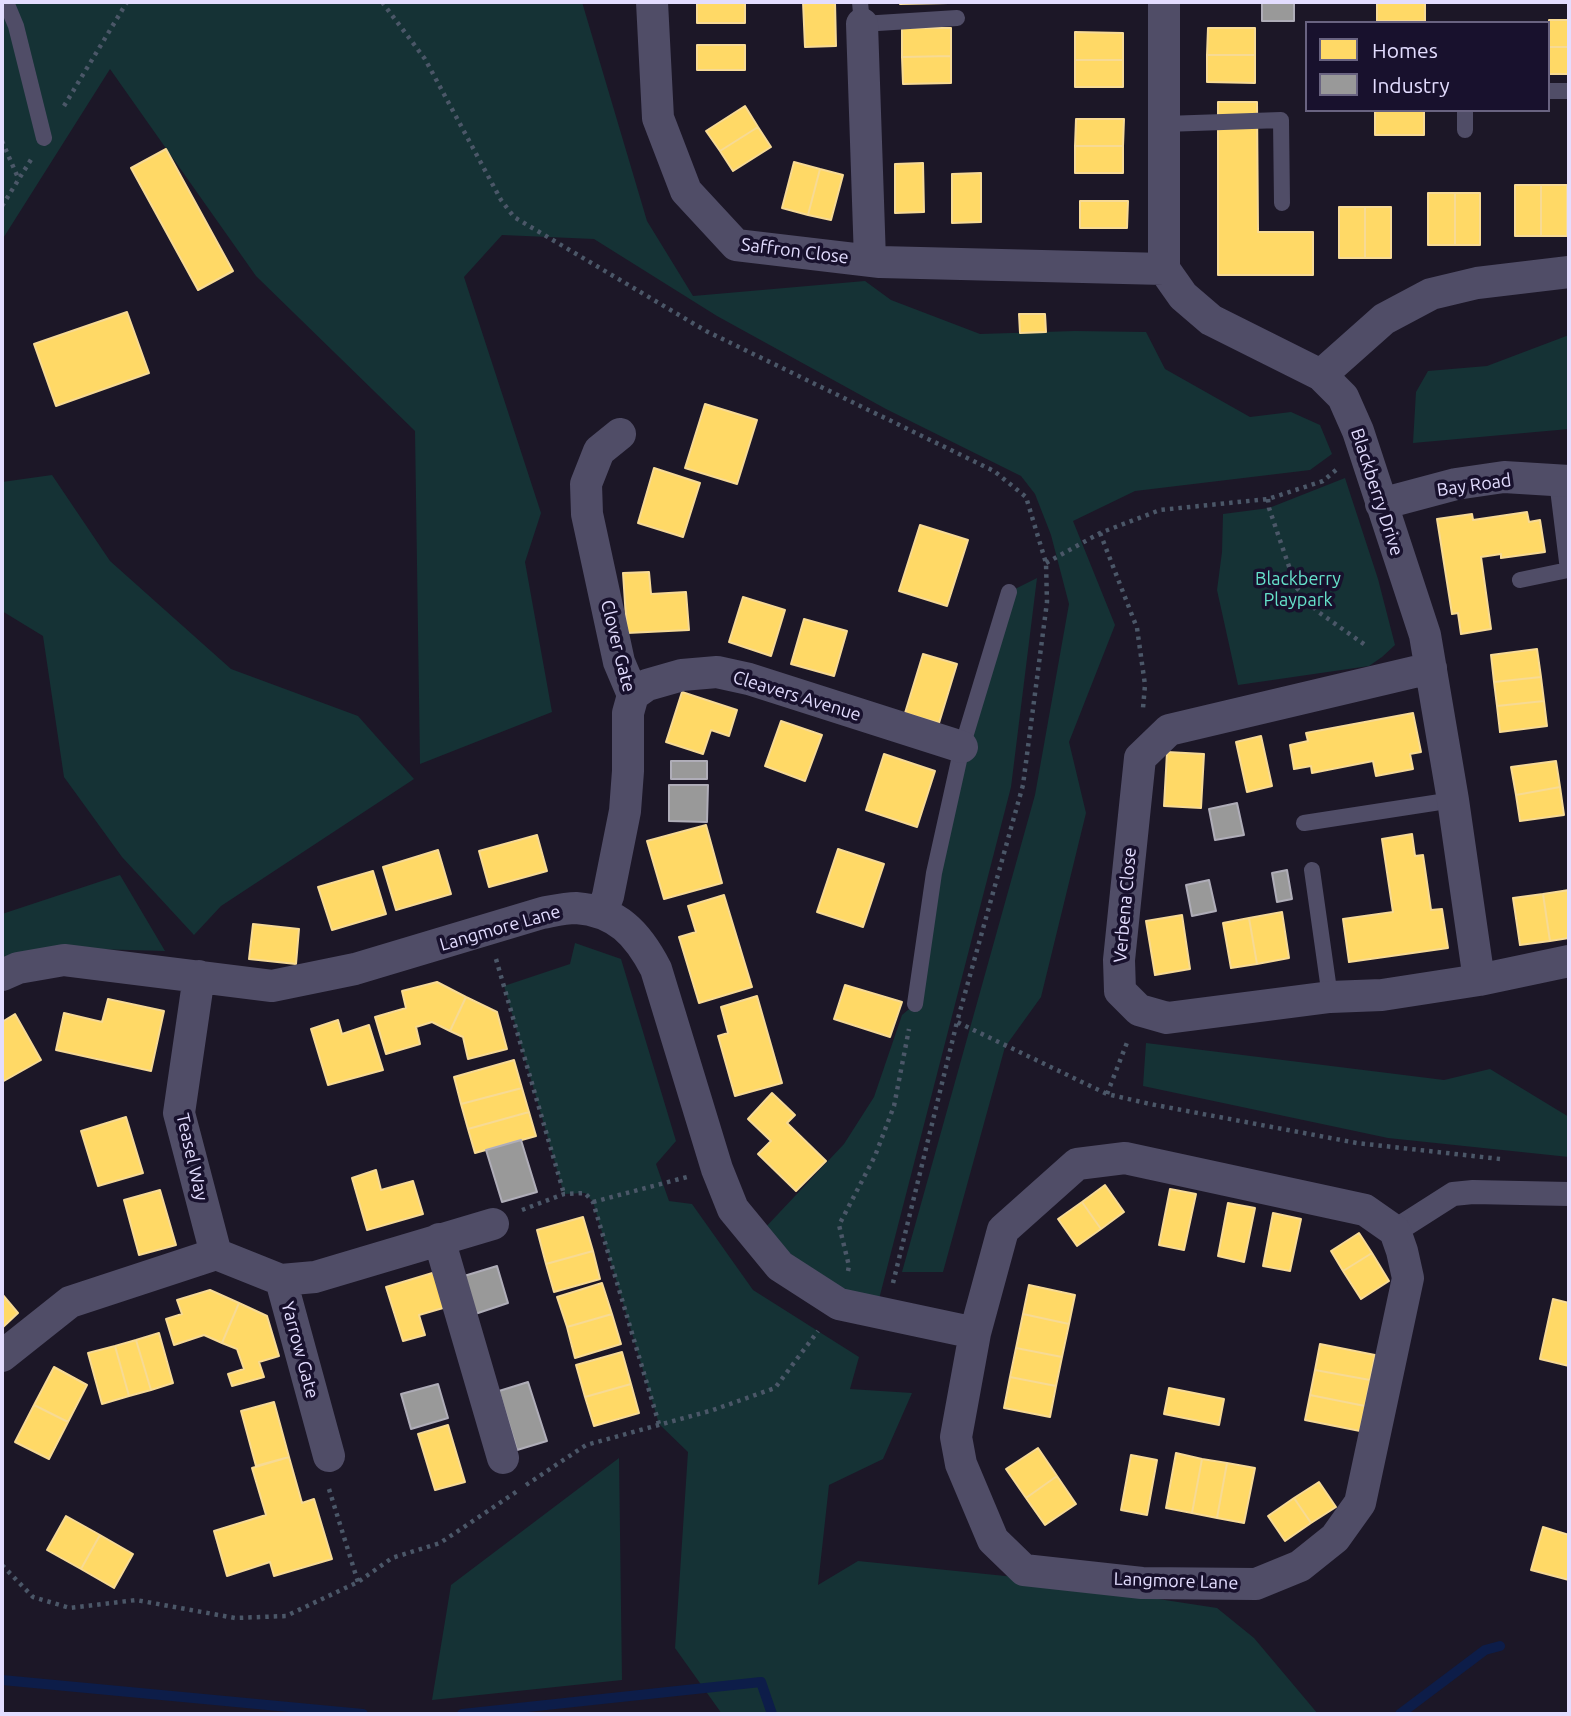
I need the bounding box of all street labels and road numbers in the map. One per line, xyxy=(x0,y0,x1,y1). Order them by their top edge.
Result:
street label: Saffron Close xyxy=(740,234,850,268)
street label: Blackberry Drive xyxy=(1346,426,1408,558)
street label: Bay Road xyxy=(1435,469,1513,501)
street label: Clover Gate xyxy=(596,598,640,694)
street label: Cleavers Avenue xyxy=(730,666,864,726)
street label: Verbena Close xyxy=(1109,846,1141,964)
street label: Langmore Lane xyxy=(437,900,563,956)
street label: Teasel Way xyxy=(171,1111,213,1203)
street label: Yarrow Gate xyxy=(277,1299,323,1401)
street label: Langmore Lane xyxy=(1113,1568,1239,1594)

